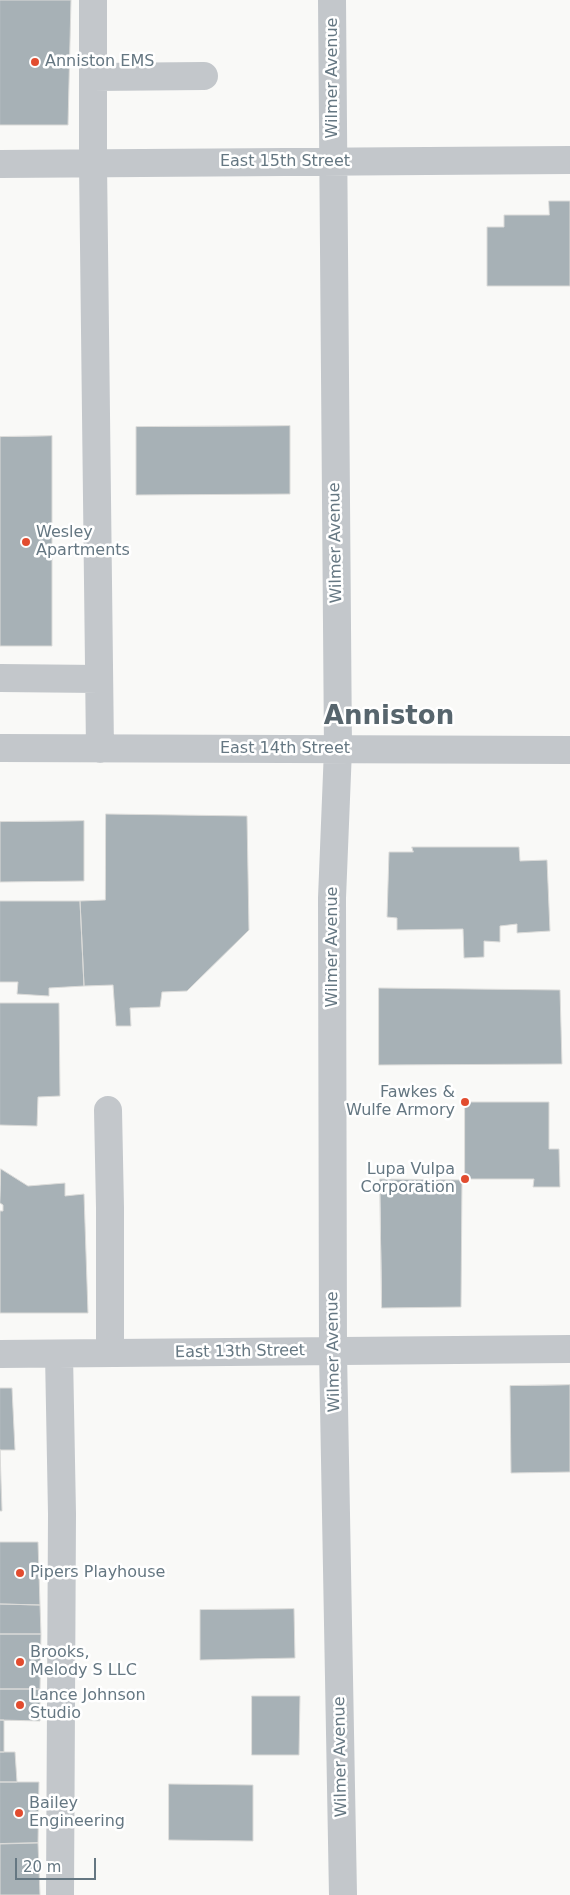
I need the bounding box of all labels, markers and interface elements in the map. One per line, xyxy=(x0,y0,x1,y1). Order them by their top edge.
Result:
street label: Wilmer Avenue xyxy=(323,18,343,138)
place label: Anniston EMS xyxy=(45,52,154,72)
marker: Anniston EMS xyxy=(29,56,41,68)
street label: East 15th Street xyxy=(220,152,350,172)
street label: Wilmer Avenue xyxy=(325,482,347,604)
place label: Wesley Apartments xyxy=(36,523,130,561)
marker: Wesley Apartments xyxy=(20,536,32,548)
district label: Anniston xyxy=(324,701,454,733)
street label: East 14th Street xyxy=(220,739,350,759)
street label: Wilmer Avenue xyxy=(323,887,343,1007)
place label: Fawkes & Wulfe Armory xyxy=(346,1083,455,1121)
marker: Fawkes & Wulfe Armory xyxy=(459,1096,471,1108)
place label: Lupa Vulpa Corporation xyxy=(360,1160,455,1198)
marker: Lupa Vulpa Corporation xyxy=(459,1173,471,1185)
street label: Wilmer Avenue xyxy=(323,1291,345,1413)
street label: East 13th Street xyxy=(175,1341,305,1363)
place label: Pipers Playhouse xyxy=(30,1563,165,1583)
marker: Pipers Playhouse xyxy=(14,1567,26,1579)
place label: Brooks, Melody S LLC xyxy=(30,1643,137,1681)
marker: Brooks, Melody S LLC xyxy=(14,1656,26,1668)
place label: Lance Johnson Studio xyxy=(30,1686,146,1724)
street label: Wilmer Avenue xyxy=(330,1696,352,1818)
marker: Lance Johnson Studio xyxy=(14,1699,26,1711)
place label: Bailey Engineering xyxy=(29,1794,125,1832)
marker: Bailey Engineering xyxy=(13,1807,25,1819)
scale bar xyxy=(18,1848,99,1880)
text: 20 m xyxy=(23,1858,61,1876)

